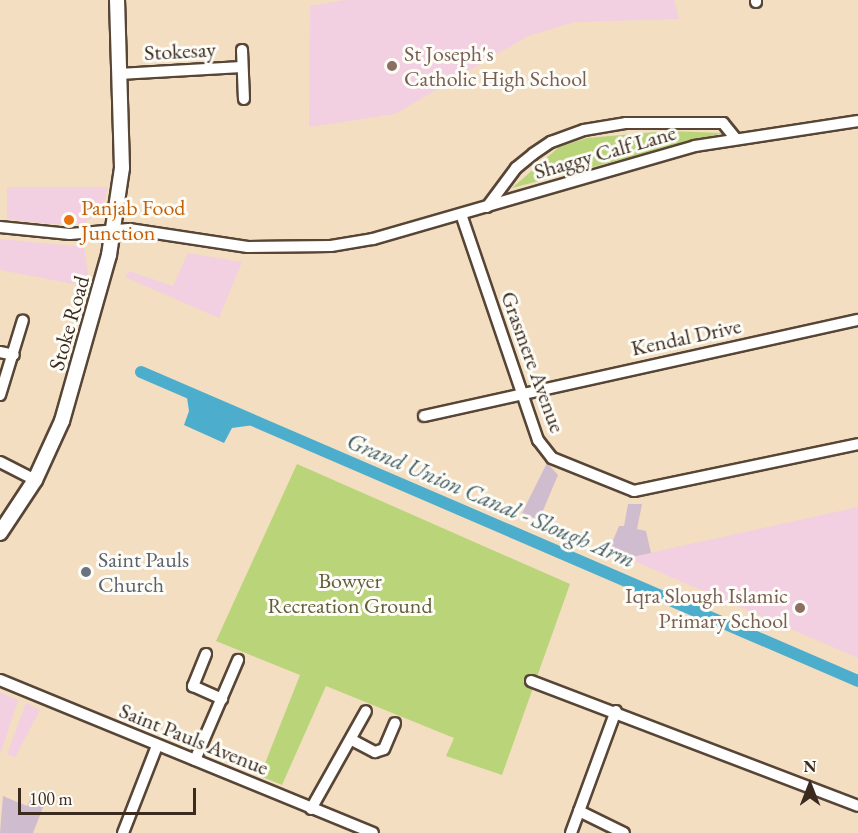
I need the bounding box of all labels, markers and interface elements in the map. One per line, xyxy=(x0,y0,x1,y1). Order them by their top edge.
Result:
street label: Stokesay xyxy=(143,36,217,66)
place label: St Joseph's Catholic High School xyxy=(404,40,587,92)
marker: St Joseph's Catholic High School xyxy=(385,59,399,73)
street label: Shaggy Calf Lane xyxy=(531,119,679,185)
place label: Panjab Food Junction xyxy=(81,194,185,246)
marker: Panjab Food Junction xyxy=(62,213,76,227)
street label: Stoke Road xyxy=(43,273,95,373)
street label: Grasmere Avenue xyxy=(495,288,571,436)
street label: Kendal Drive xyxy=(629,312,743,362)
water label: Grand Union Canal - Slough Arm xyxy=(343,426,639,574)
place label: Saint Pauls Church xyxy=(98,546,189,598)
marker: Saint Pauls Church xyxy=(79,565,93,579)
park label: Bowyer Recreation Ground xyxy=(267,567,433,618)
place label: Iqra Slough Islamic Primary School xyxy=(625,582,788,634)
marker: Iqra Slough Islamic Primary School xyxy=(793,601,807,615)
street label: Saint Pauls Avenue xyxy=(115,697,273,781)
north arrow xyxy=(780,755,840,815)
text: N xyxy=(804,756,816,777)
scale bar xyxy=(21,776,200,814)
text: 100 m xyxy=(29,787,73,810)

